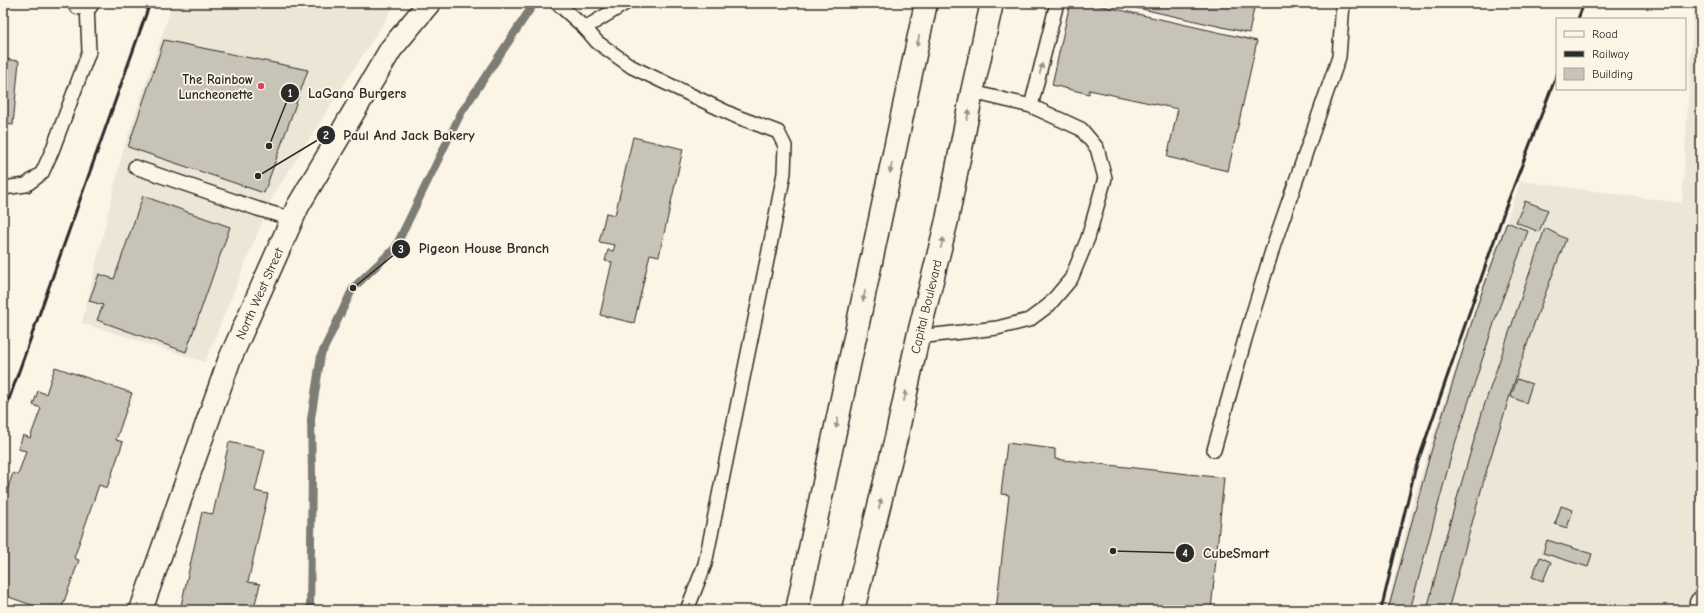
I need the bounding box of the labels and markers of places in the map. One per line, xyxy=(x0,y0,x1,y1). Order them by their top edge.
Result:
place label: The Rainbow Luncheonette xyxy=(178,72,254,102)
callout: LaGana Burgers xyxy=(280,80,414,106)
marker: The Rainbow Luncheonette xyxy=(256,81,266,91)
callout: Paul And Jack Bakery xyxy=(316,122,483,148)
callout: Pigeon House Branch xyxy=(391,236,558,262)
callout: CubeSmart xyxy=(1175,540,1277,566)

